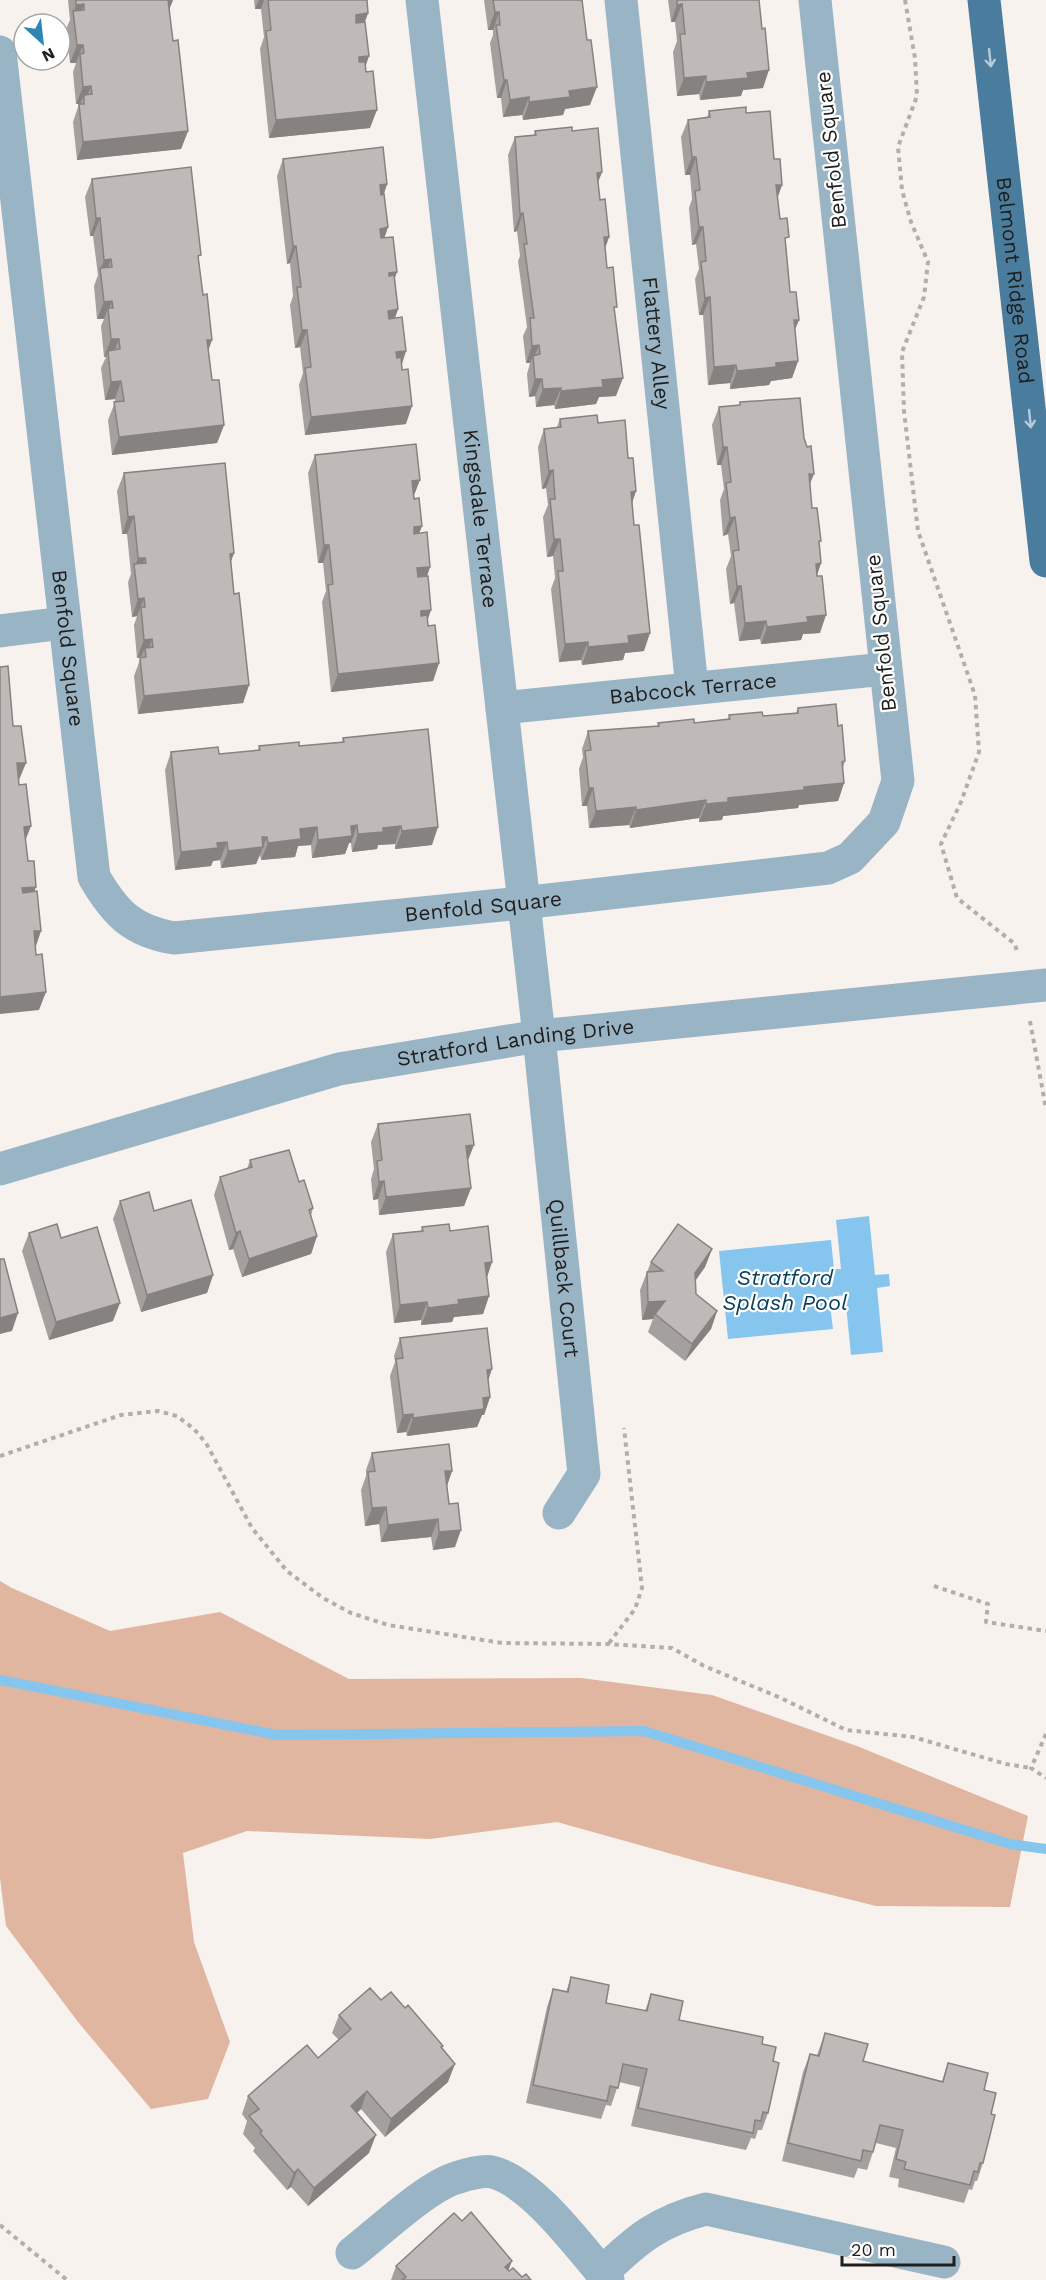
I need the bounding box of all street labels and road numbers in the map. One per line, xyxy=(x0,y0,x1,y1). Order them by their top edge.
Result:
street label: Benfold Square xyxy=(810,70,851,230)
street label: Belmont Ridge Road xyxy=(992,175,1039,385)
street label: Flattery Alley xyxy=(638,275,676,411)
street label: Kingsdale Terrace xyxy=(459,428,504,609)
street label: Benfold Square xyxy=(860,553,901,713)
street label: Benfold Square xyxy=(47,568,90,728)
street label: Babcock Terrace xyxy=(608,667,778,709)
street label: Benfold Square xyxy=(403,886,563,927)
street label: Stratford Landing Drive xyxy=(395,1014,635,1071)
street label: Quillback Court xyxy=(544,1198,585,1359)

